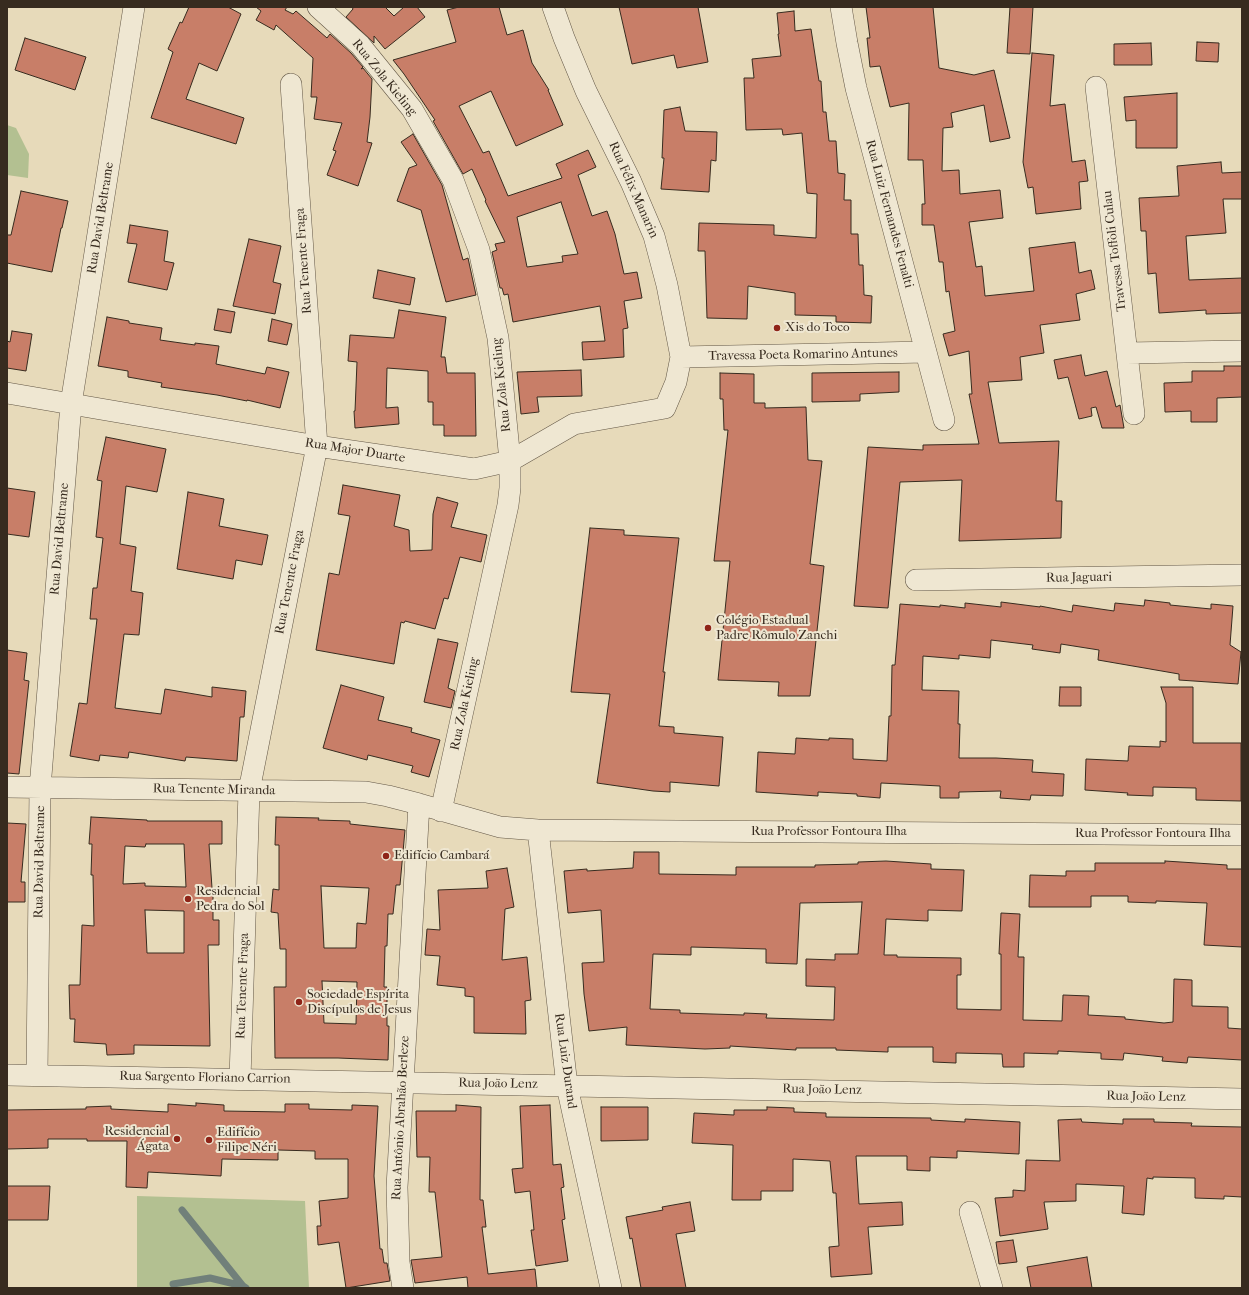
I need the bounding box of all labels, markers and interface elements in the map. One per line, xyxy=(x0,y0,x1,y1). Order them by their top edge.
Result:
street label: Rua Zola Kieling xyxy=(348,36,420,120)
street label: Rua Luiz Fernandes Fenalti xyxy=(862,138,916,290)
street label: Rua Félix Manarin xyxy=(605,139,661,241)
street label: Rua David Beltrame xyxy=(84,161,118,275)
street label: Travessa Toffoli Culau xyxy=(1100,190,1130,312)
street label: Rua Tenente Fraga xyxy=(293,207,315,315)
place label: Xis do Toco xyxy=(785,320,849,336)
marker: Xis do Toco xyxy=(772,323,782,333)
street label: Rua Zola Kieling xyxy=(489,337,515,433)
street label: Travessa Poeta Romarino Antunes xyxy=(708,346,898,364)
street label: Rua Major Duarte xyxy=(304,435,406,467)
street label: Rua David Beltrame xyxy=(47,482,73,596)
street label: Rua Tenente Fraga xyxy=(272,528,308,636)
street label: Rua Jaguari xyxy=(1046,570,1112,586)
place label: Colégio Estadual Padre Rômulo Zanchi xyxy=(716,613,837,644)
marker: Colégio Estadual Padre Rômulo Zanchi xyxy=(703,623,713,633)
street label: Rua Zola Kieling xyxy=(448,656,482,752)
street label: Rua Tenente Miranda xyxy=(153,781,275,799)
street label: Rua David Beltrame xyxy=(31,805,49,919)
street label: Rua Professor Fontoura Ilha xyxy=(751,824,907,840)
street label: Rua Professor Fontoura Ilha xyxy=(1075,826,1231,842)
place label: Edifício Cambará xyxy=(394,848,490,864)
marker: Edifício Cambará xyxy=(381,851,391,861)
place label: Residencial Pedra do Sol xyxy=(196,884,265,915)
marker: Residencial Pedra do Sol xyxy=(183,894,193,904)
street label: Rua Tenente Fraga xyxy=(233,933,253,1039)
place label: Sociedade Espírita Discípulos de Jesus xyxy=(307,987,411,1018)
marker: Sociedade Espírita Discípulos de Jesus xyxy=(294,997,304,1007)
street label: Rua Luiz Durand xyxy=(551,1012,579,1110)
street label: Rua Antônio Abrahão Berleze xyxy=(389,1035,413,1201)
street label: Rua Sargento Floriano Carrion xyxy=(119,1069,291,1087)
street label: Rua João Lenz xyxy=(458,1076,538,1092)
street label: Rua João Lenz xyxy=(782,1082,862,1098)
street label: Rua João Lenz xyxy=(1106,1089,1186,1105)
place label: Residencial Ágata xyxy=(105,1124,169,1155)
place label: Edifício Filipe Néri xyxy=(217,1125,277,1156)
marker: Residencial Ágata xyxy=(172,1134,182,1144)
marker: Edifício Filipe Néri xyxy=(204,1135,214,1145)

